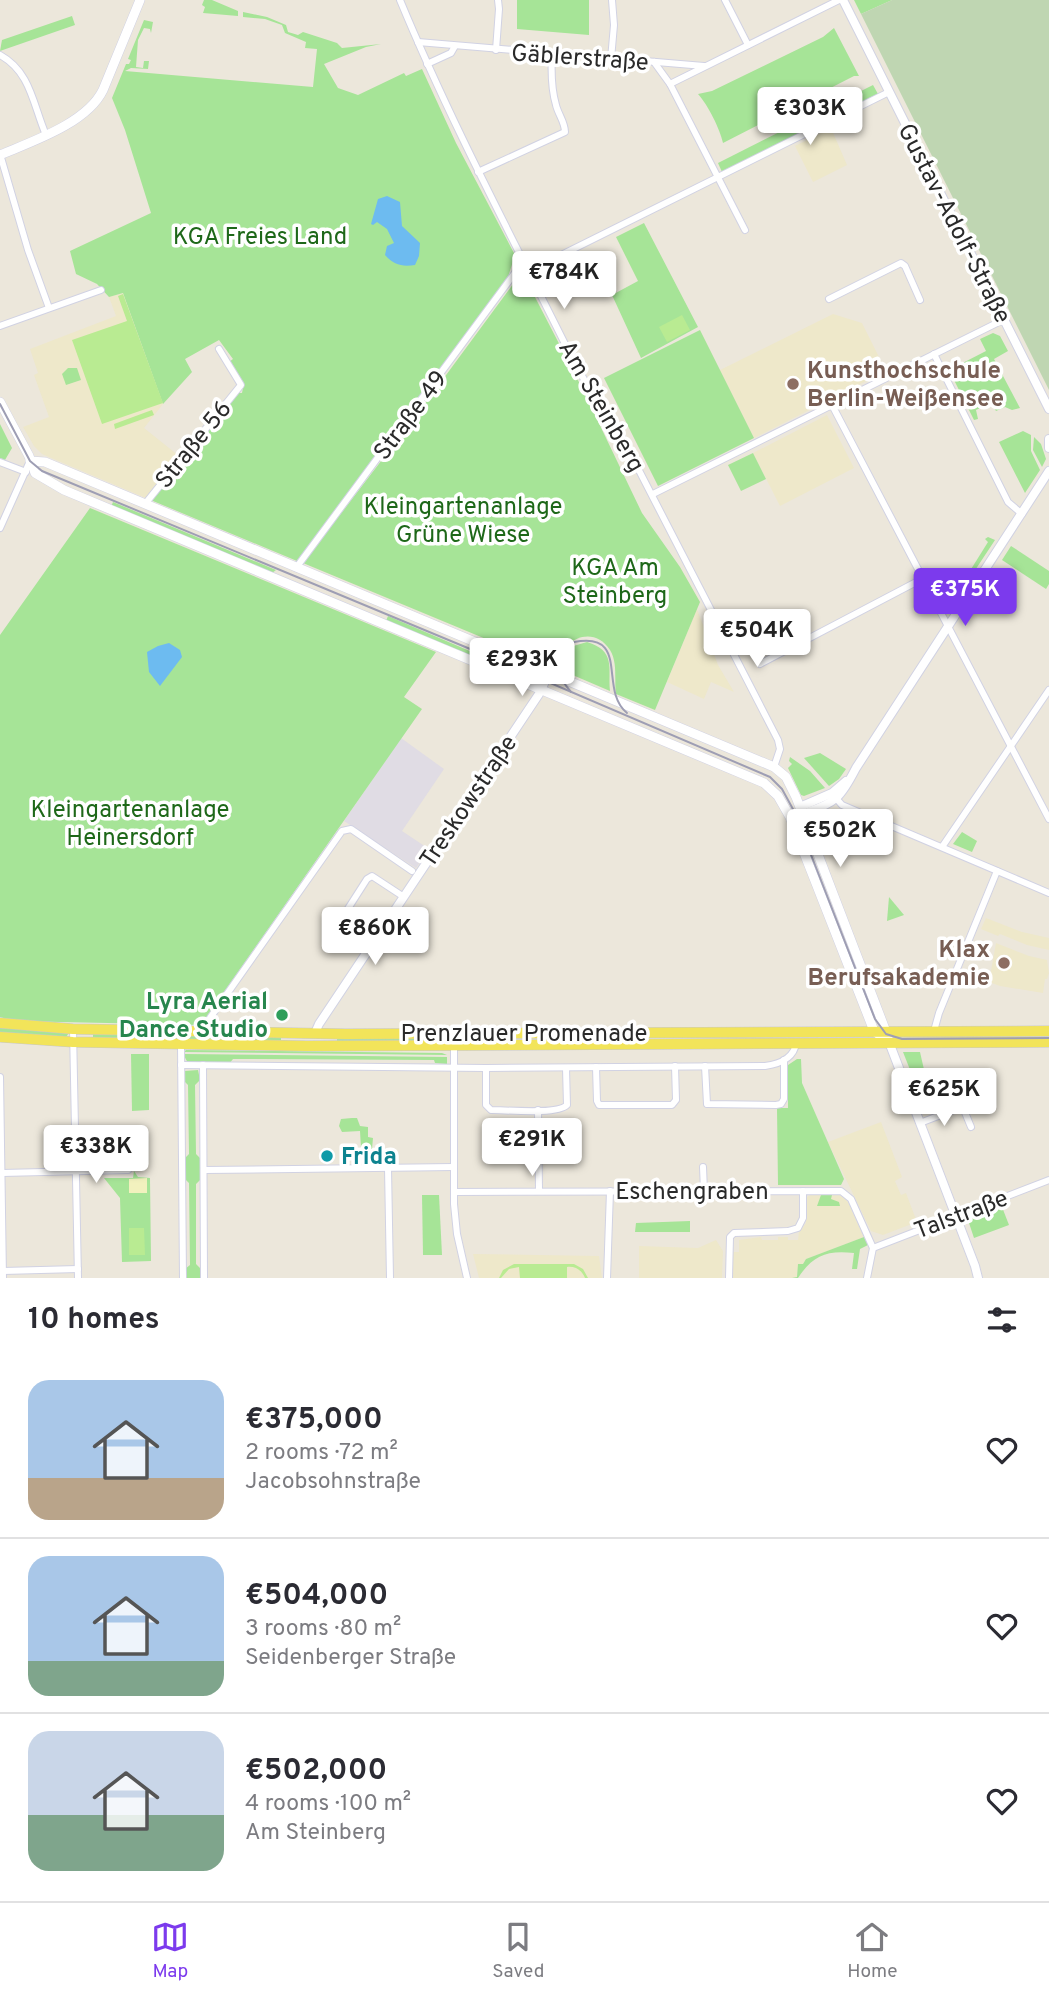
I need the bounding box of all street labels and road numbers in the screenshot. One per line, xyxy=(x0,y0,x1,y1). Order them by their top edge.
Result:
street label: Gäblerstraße xyxy=(510,39,650,79)
street label: Gustav-Adolf-Straße xyxy=(890,119,1017,329)
street label: Am Steinberg xyxy=(551,336,650,478)
street label: Straße 49 xyxy=(368,365,455,467)
street label: Straße 56 xyxy=(150,395,239,495)
street label: Treskowstraße xyxy=(414,730,525,874)
street label: Prenzlauer Promenade xyxy=(400,1020,648,1050)
street label: Eschengraben xyxy=(615,1178,769,1208)
street label: Talstraße xyxy=(911,1184,1013,1247)

